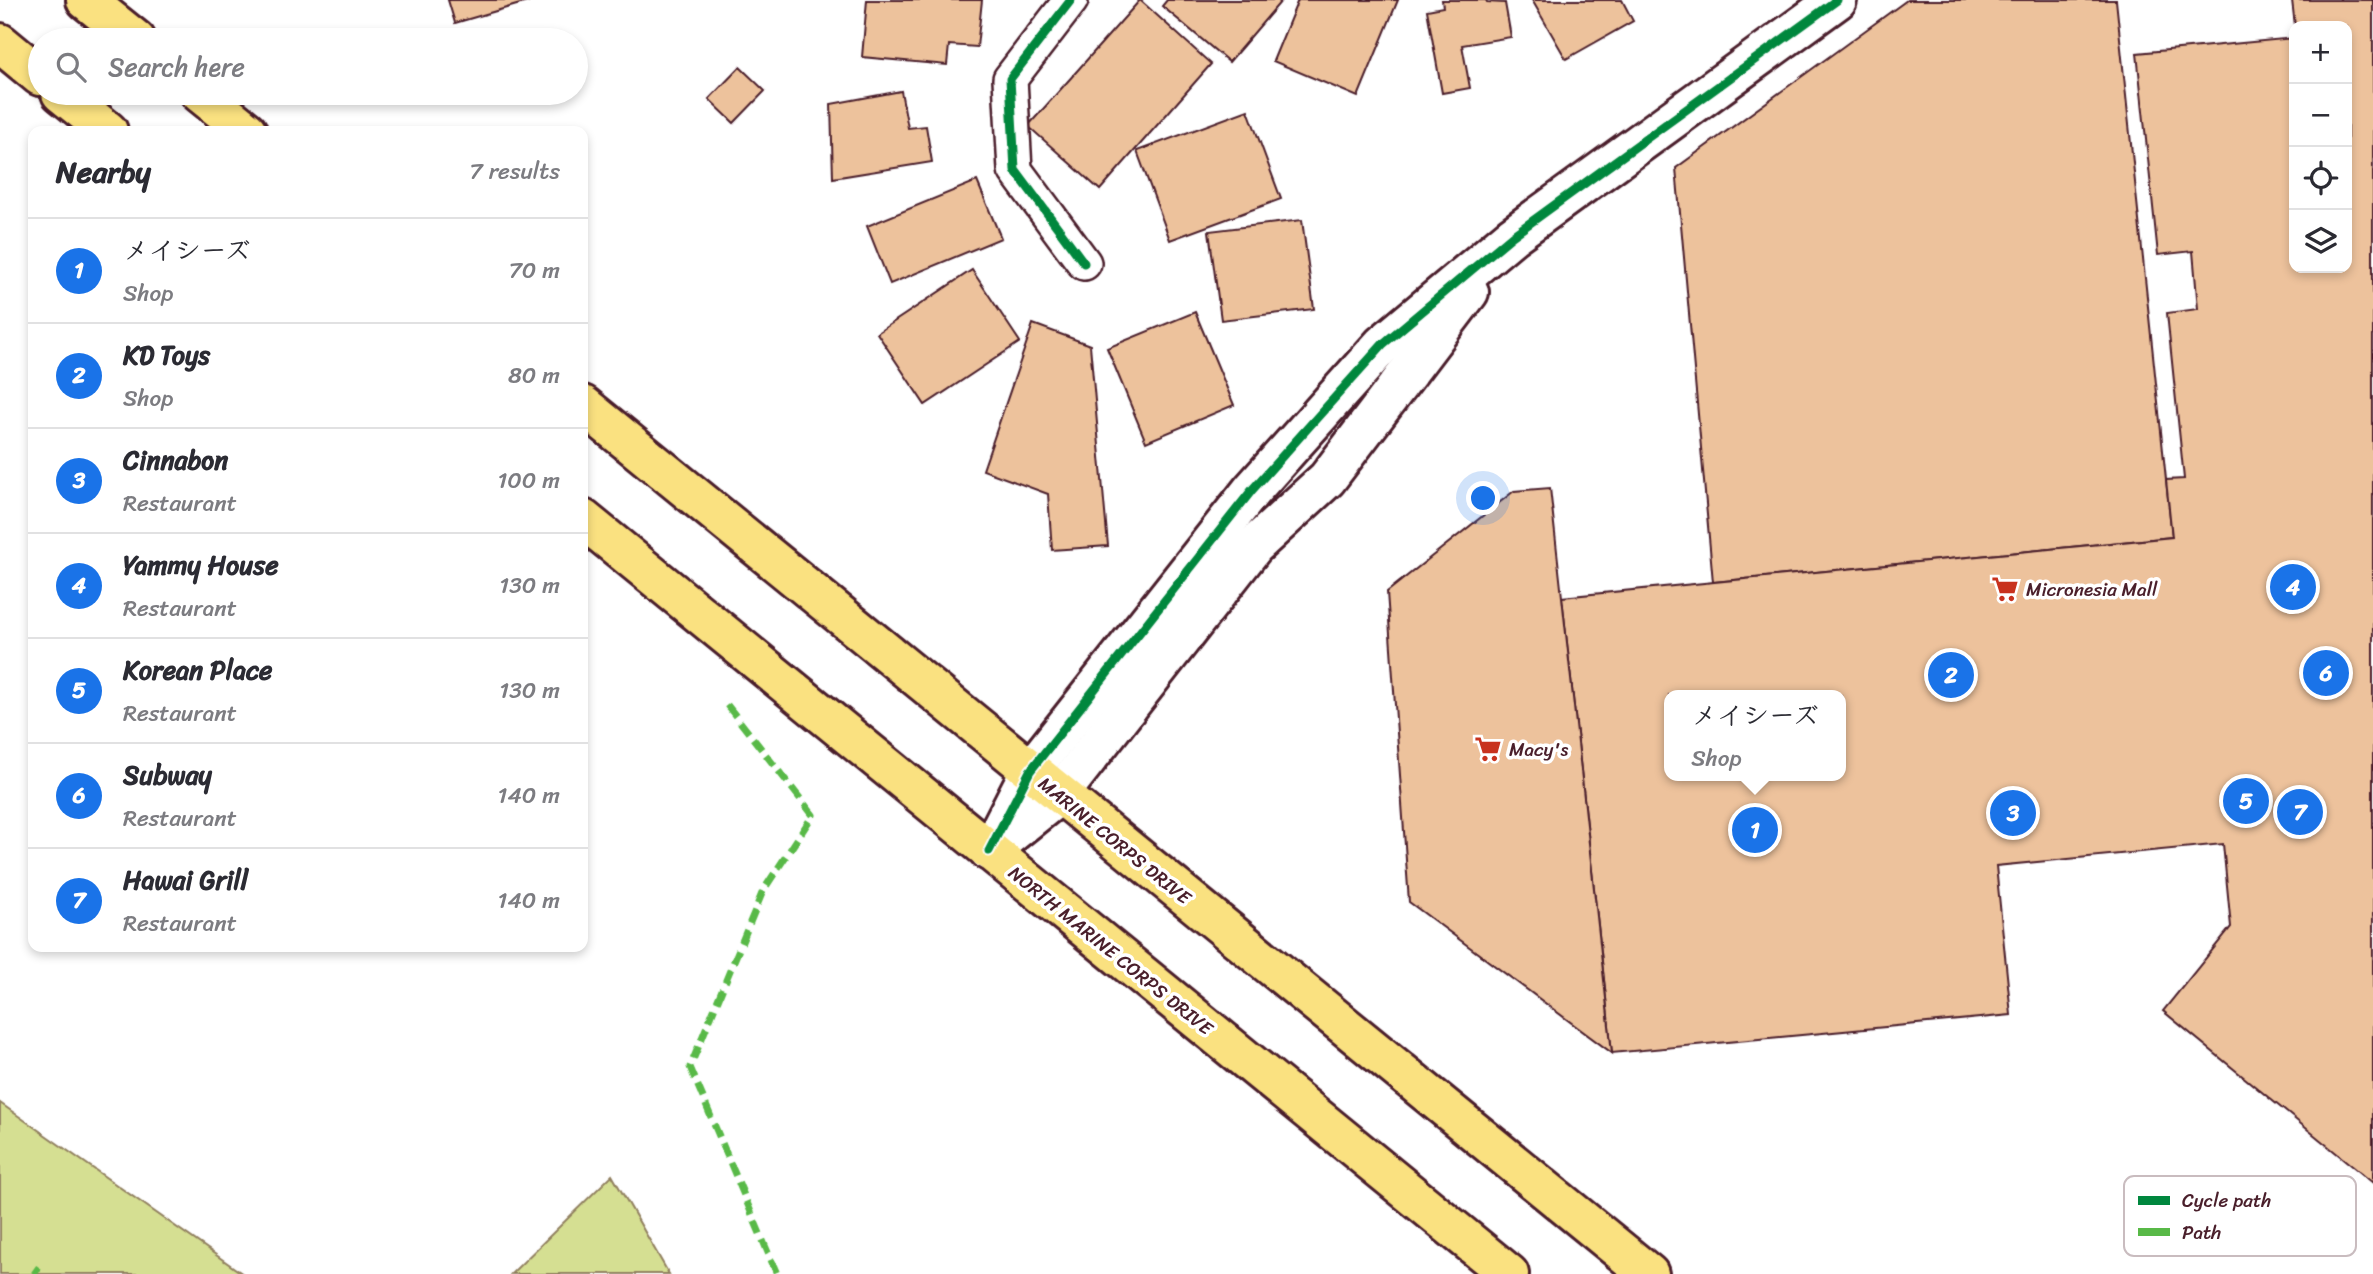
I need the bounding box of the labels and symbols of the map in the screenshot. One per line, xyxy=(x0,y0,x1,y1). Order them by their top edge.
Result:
your location xyxy=(1466,481,1500,515)
pin: 4 xyxy=(2270,561,2316,613)
place label: Micronesia Mall xyxy=(2026,573,2158,606)
supermarket icon: Micronesia Mall xyxy=(1990,574,2020,604)
pin: 6 xyxy=(2303,647,2349,699)
pin: 2 xyxy=(1928,649,1974,701)
place label: Macy's xyxy=(1509,733,1569,766)
supermarket icon: Macy's xyxy=(1473,734,1503,764)
street label: MARINE CORPS DRIVE xyxy=(1031,768,1200,914)
pin: 5 xyxy=(2223,775,2269,827)
pin: 7 xyxy=(2277,786,2323,838)
pin: 3 xyxy=(1990,787,2036,839)
pin: 1 xyxy=(1732,804,1778,856)
street label: NORTH MARINE CORPS DRIVE xyxy=(1001,857,1221,1044)
legend xyxy=(2124,1176,2356,1256)
text: Cycle path xyxy=(2182,1184,2271,1217)
text: Path xyxy=(2182,1216,2221,1249)

